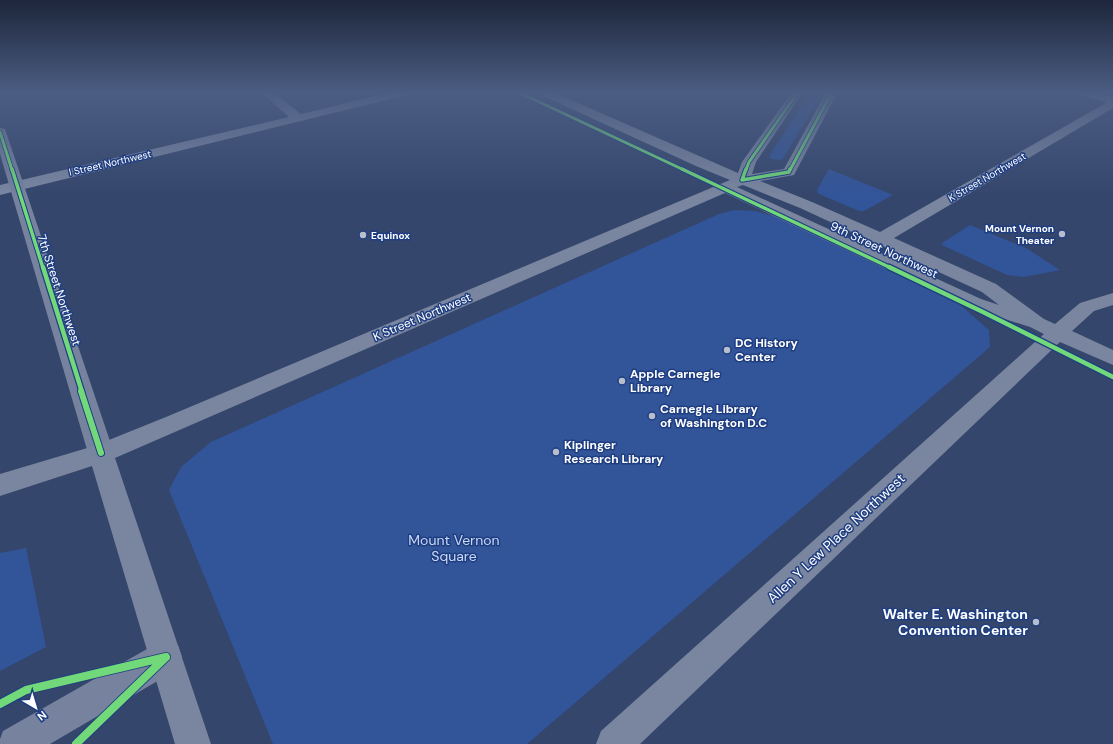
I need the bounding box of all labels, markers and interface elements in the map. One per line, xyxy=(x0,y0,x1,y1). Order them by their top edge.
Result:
street label: I Street Northwest xyxy=(68,147,152,179)
street label: K Street Northwest xyxy=(946,149,1028,205)
street label: 9th Street Northwest xyxy=(828,218,941,282)
place label: Mount Vernon Theater xyxy=(985,222,1054,247)
place label: Equinox xyxy=(371,229,410,242)
marker: Mount Vernon Theater xyxy=(1057,229,1067,239)
marker: Equinox xyxy=(358,230,368,240)
street label: 7th Street Northwest xyxy=(33,232,85,348)
street label: K Street Northwest xyxy=(371,289,474,345)
place label: DC History Center xyxy=(735,335,798,365)
marker: DC History Center xyxy=(722,345,732,355)
place label: Apple Carnegie Library xyxy=(630,366,720,396)
marker: Apple Carnegie Library xyxy=(617,376,627,386)
place label: Carnegie Library of Washington D.C xyxy=(660,401,767,431)
marker: Carnegie Library of Washington D.C xyxy=(647,411,657,421)
place label: Kiplinger Research Library xyxy=(564,437,664,467)
marker: Kiplinger Research Library xyxy=(551,447,561,457)
street label: Allen Y Lew Place Northwest xyxy=(763,469,909,607)
park label: Mount Vernon Square xyxy=(408,531,500,565)
place label: Walter E. Washington Convention Center xyxy=(883,605,1028,639)
marker: Walter E. Washington Convention Center xyxy=(1031,617,1041,627)
north arrow xyxy=(16,688,56,728)
text: N xyxy=(35,708,50,724)

